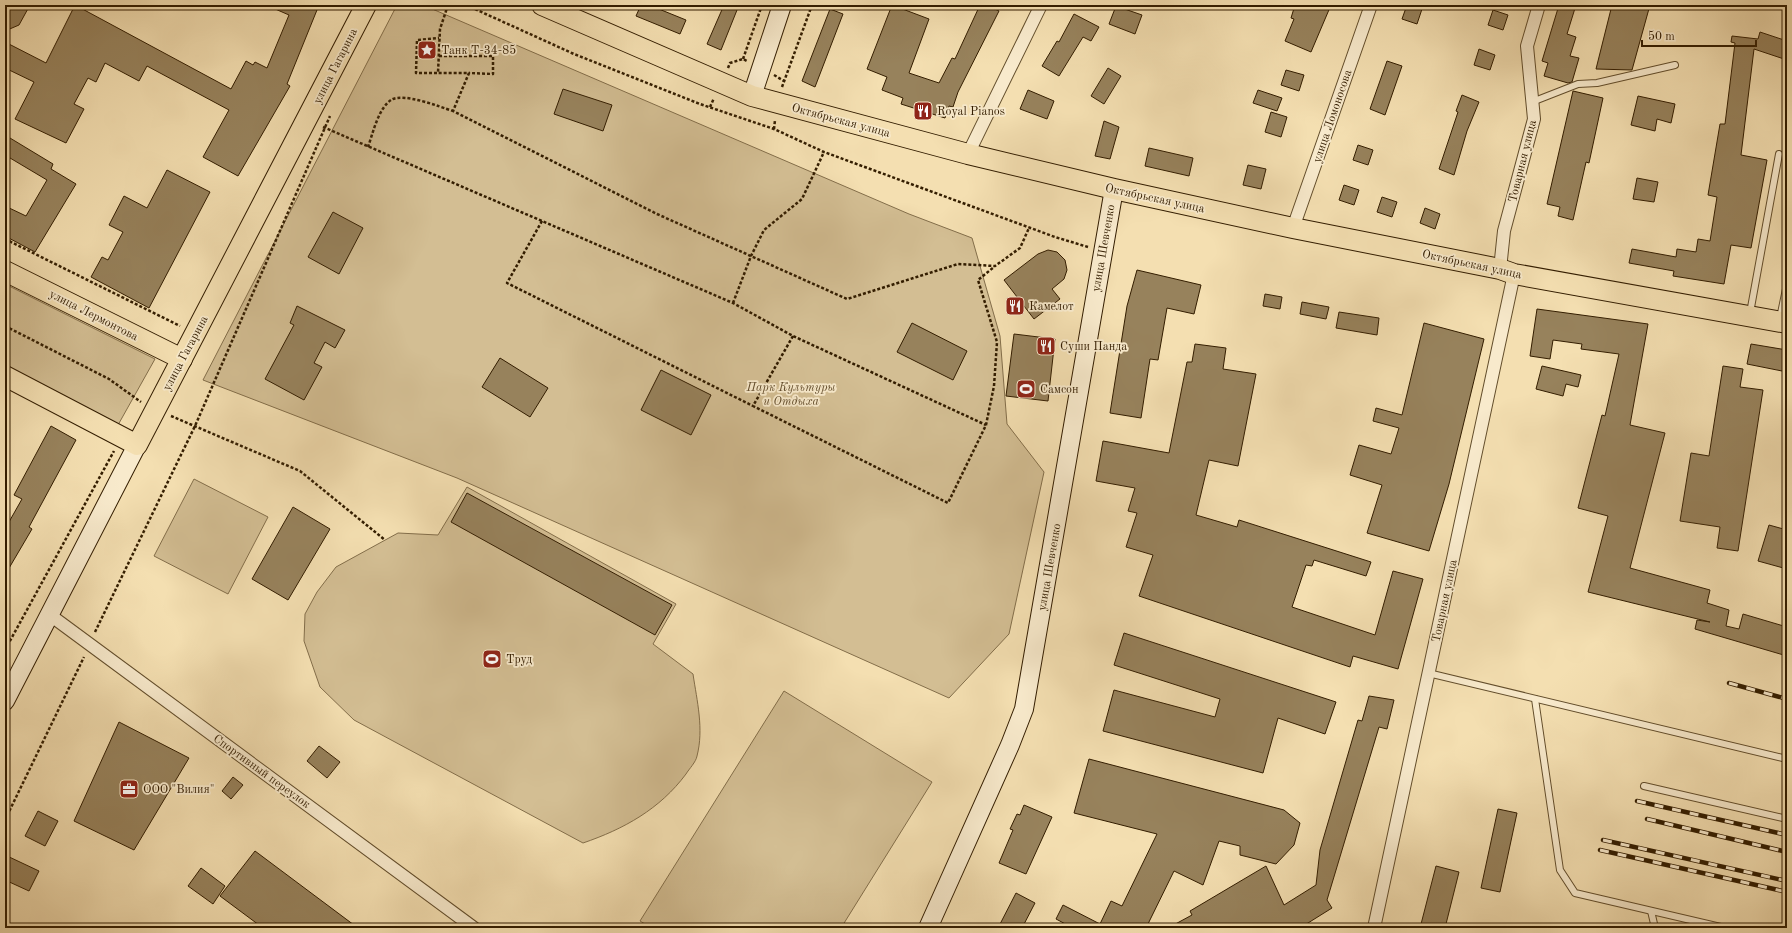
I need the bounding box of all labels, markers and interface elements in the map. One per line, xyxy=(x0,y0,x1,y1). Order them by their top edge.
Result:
scale bar xyxy=(1642,22,1756,48)
street label: улица Гагарина xyxy=(312,27,360,106)
text: 50 m xyxy=(1648,30,1675,43)
place icon: Танк Т-34-85 xyxy=(416,39,438,61)
place label: Танк Т-34-85 xyxy=(441,44,516,57)
street label: улица Ломоносова xyxy=(1311,68,1355,164)
restaurant icon: Royal Pianos xyxy=(912,100,934,122)
street label: Октябрьская улица xyxy=(790,102,891,140)
place label: Royal Pianos xyxy=(937,106,1005,118)
street label: Товарная улица xyxy=(1507,119,1539,204)
street label: Октябрьская улица xyxy=(1104,183,1206,215)
street label: улица Шевченко xyxy=(1090,203,1118,293)
street label: Октябрьская улица xyxy=(1421,249,1523,281)
street label: улица Лермонтова xyxy=(47,288,140,343)
restaurant icon: Камелот xyxy=(1004,295,1026,317)
place label: Камелот xyxy=(1029,301,1074,313)
street label: улица Гагарина xyxy=(161,314,211,393)
restaurant icon: Суши Панда xyxy=(1035,335,1057,357)
place label: Суши Панда xyxy=(1060,341,1127,353)
sports icon: Самсон xyxy=(1015,378,1037,400)
park label: Парк Культуры и Отдыха xyxy=(745,382,836,408)
place label: Самсон xyxy=(1040,384,1079,396)
street label: улица Шевченко xyxy=(1036,522,1064,612)
street label: Товарная улица xyxy=(1430,559,1460,644)
sports icon: Труд xyxy=(481,648,503,670)
place label: Труд xyxy=(506,654,532,666)
street label: Спортивный переулок xyxy=(211,733,312,811)
office icon: ООО "Вилия" xyxy=(118,778,140,800)
place label: ООО "Вилия" xyxy=(143,784,215,796)

